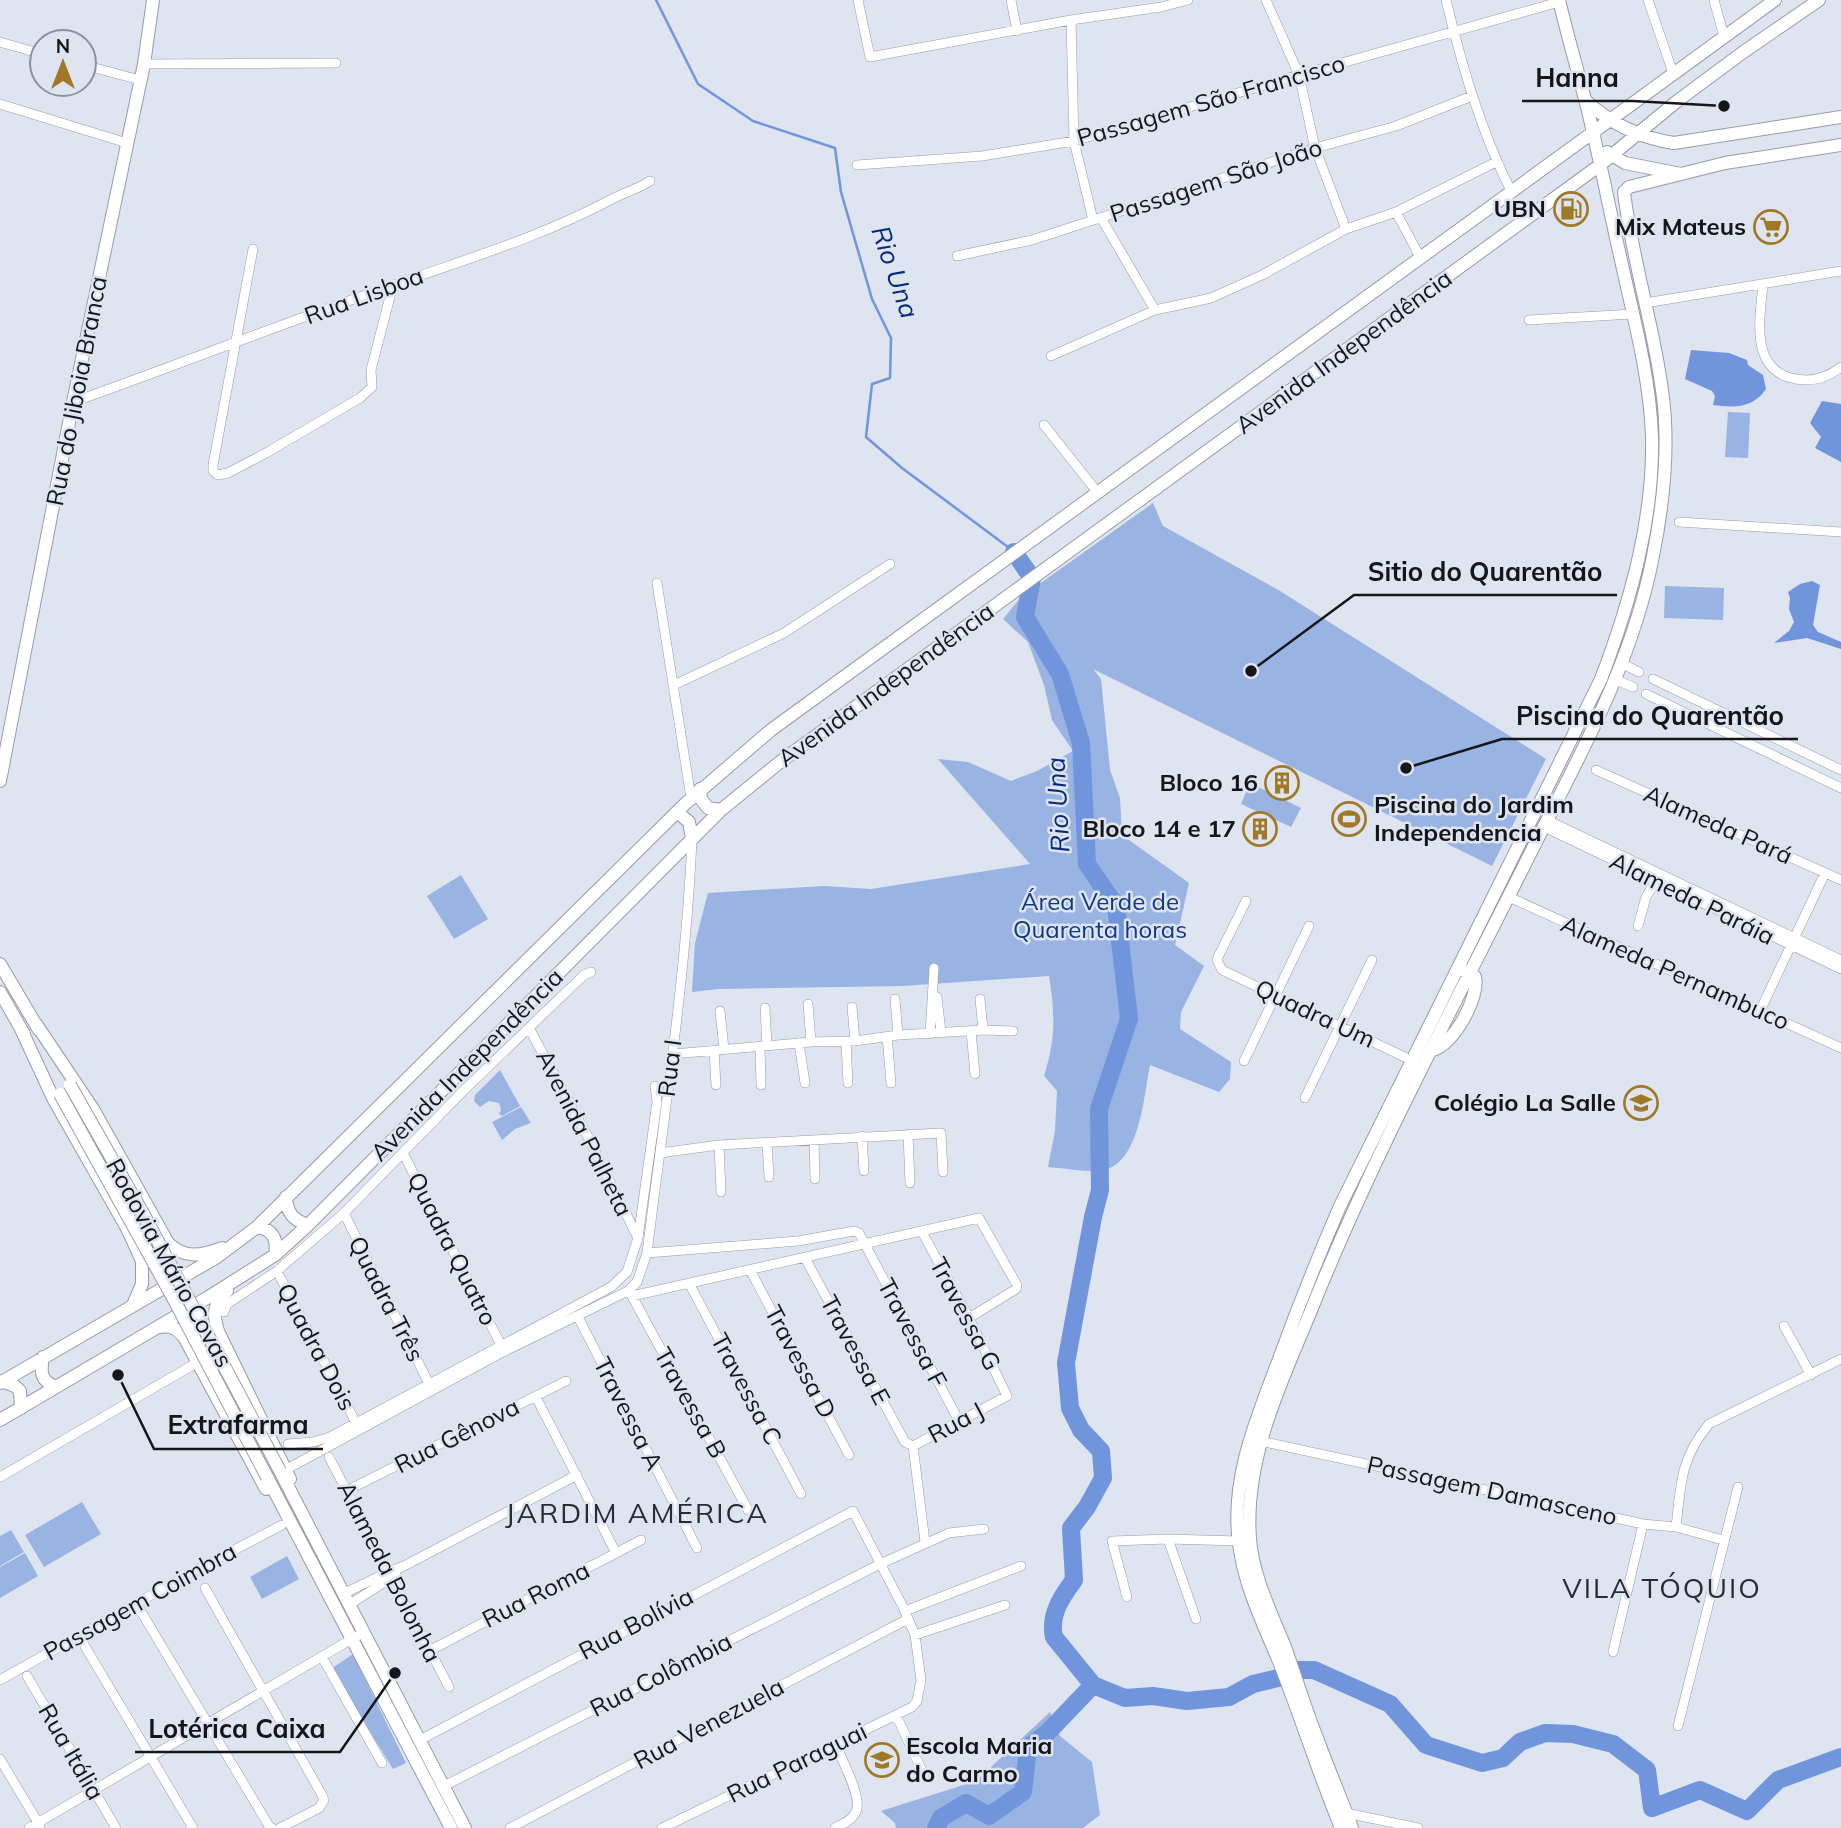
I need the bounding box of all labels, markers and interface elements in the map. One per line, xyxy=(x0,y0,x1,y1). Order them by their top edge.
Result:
north arrow xyxy=(28,28,98,98)
text: N xyxy=(56,34,70,58)
street label: Passagem São Francisco xyxy=(1073,47,1348,153)
callout: Hanna xyxy=(1522,54,1633,101)
text: Hanna xyxy=(1535,61,1619,94)
street label: Passagem São João xyxy=(1106,132,1326,229)
fuel station icon: UBN xyxy=(1552,190,1590,228)
place label: UBN xyxy=(1494,193,1546,223)
supermarket icon: Mix Mateus xyxy=(1752,208,1790,246)
place label: Mix Mateus xyxy=(1615,211,1746,241)
water label: Rio Una xyxy=(864,221,927,322)
street label: Rua Lisboa xyxy=(300,260,427,330)
street label: Avenida Independência xyxy=(1229,263,1458,440)
street label: Rua do Jiboia Branca xyxy=(39,274,113,508)
callout: Sitio do Quarentão xyxy=(1354,548,1617,595)
text: Sitio do Quarentão xyxy=(1368,555,1602,588)
street label: Avenida Independência xyxy=(771,596,1000,773)
callout: Piscina do Quarentão xyxy=(1502,692,1798,739)
text: Piscina do Quarentão xyxy=(1516,699,1784,732)
water label: Rio Una xyxy=(1039,756,1076,854)
building icon: Bloco 16 xyxy=(1263,764,1301,802)
place label: Bloco 16 xyxy=(1160,767,1258,797)
street label: Alameda Pará xyxy=(1639,778,1797,870)
place label: Piscina do Jardim Independencia xyxy=(1374,789,1574,847)
sports icon: Piscina do Jardim Independencia xyxy=(1330,800,1368,838)
building icon: Bloco 14 e 17 xyxy=(1241,810,1279,848)
place label: Bloco 14 e 17 xyxy=(1082,813,1236,843)
street label: Alameda Paráia xyxy=(1605,845,1780,951)
park label: Área Verde de Quarenta horas xyxy=(1013,886,1187,944)
street label: Alameda Pernambuco xyxy=(1557,908,1794,1036)
street label: Avenida Independência xyxy=(364,962,569,1167)
street label: Quadra Um xyxy=(1251,972,1380,1054)
street label: Rua I xyxy=(651,1038,687,1098)
street label: Avenida Palheta xyxy=(530,1044,640,1221)
school or university icon: Colégio La Salle xyxy=(1622,1084,1660,1122)
place label: Colégio La Salle xyxy=(1434,1087,1616,1117)
street label: Rodovia Mário Covas xyxy=(100,1153,240,1372)
street label: Quadra Quatro xyxy=(401,1167,504,1330)
street label: Quadra Três xyxy=(343,1231,431,1366)
street label: Travessa G xyxy=(924,1252,1008,1375)
street label: Travessa F xyxy=(872,1273,954,1392)
street label: Quadra Dois xyxy=(271,1278,363,1415)
street label: Travessa E xyxy=(815,1290,897,1409)
street label: Travessa D xyxy=(759,1300,843,1423)
street label: Travessa C xyxy=(705,1328,789,1449)
street label: Travessa B xyxy=(648,1342,734,1463)
street label: Travessa A xyxy=(588,1352,670,1476)
street label: Rua Gênova xyxy=(389,1391,524,1479)
street label: Rua J xyxy=(922,1395,989,1449)
callout: Extrafarma xyxy=(154,1402,323,1449)
text: Extrafarma xyxy=(167,1408,309,1441)
street label: Passagem Damasceno xyxy=(1365,1449,1620,1531)
street label: Alameda Bolonha xyxy=(331,1476,448,1667)
district label: JARDIM AMÉRICA xyxy=(505,1495,769,1530)
street label: Passagem Coimbra xyxy=(38,1536,241,1667)
street label: Rua Roma xyxy=(477,1554,594,1634)
district label: VILA TÓQUIO xyxy=(1562,1570,1762,1605)
street label: Rua Bolívia xyxy=(573,1580,698,1666)
street label: Rua Colômbia xyxy=(585,1625,737,1723)
street label: Rua Venezuela xyxy=(628,1671,789,1775)
street label: Rua Itália xyxy=(32,1698,111,1805)
callout: Lotérica Caixa xyxy=(135,1705,340,1752)
text: Lotérica Caixa xyxy=(148,1712,326,1745)
street label: Rua Paraguai xyxy=(722,1715,871,1809)
place label: Escola Maria do Carmo xyxy=(906,1730,1052,1788)
school or university icon: Escola Maria do Carmo xyxy=(863,1741,901,1779)

